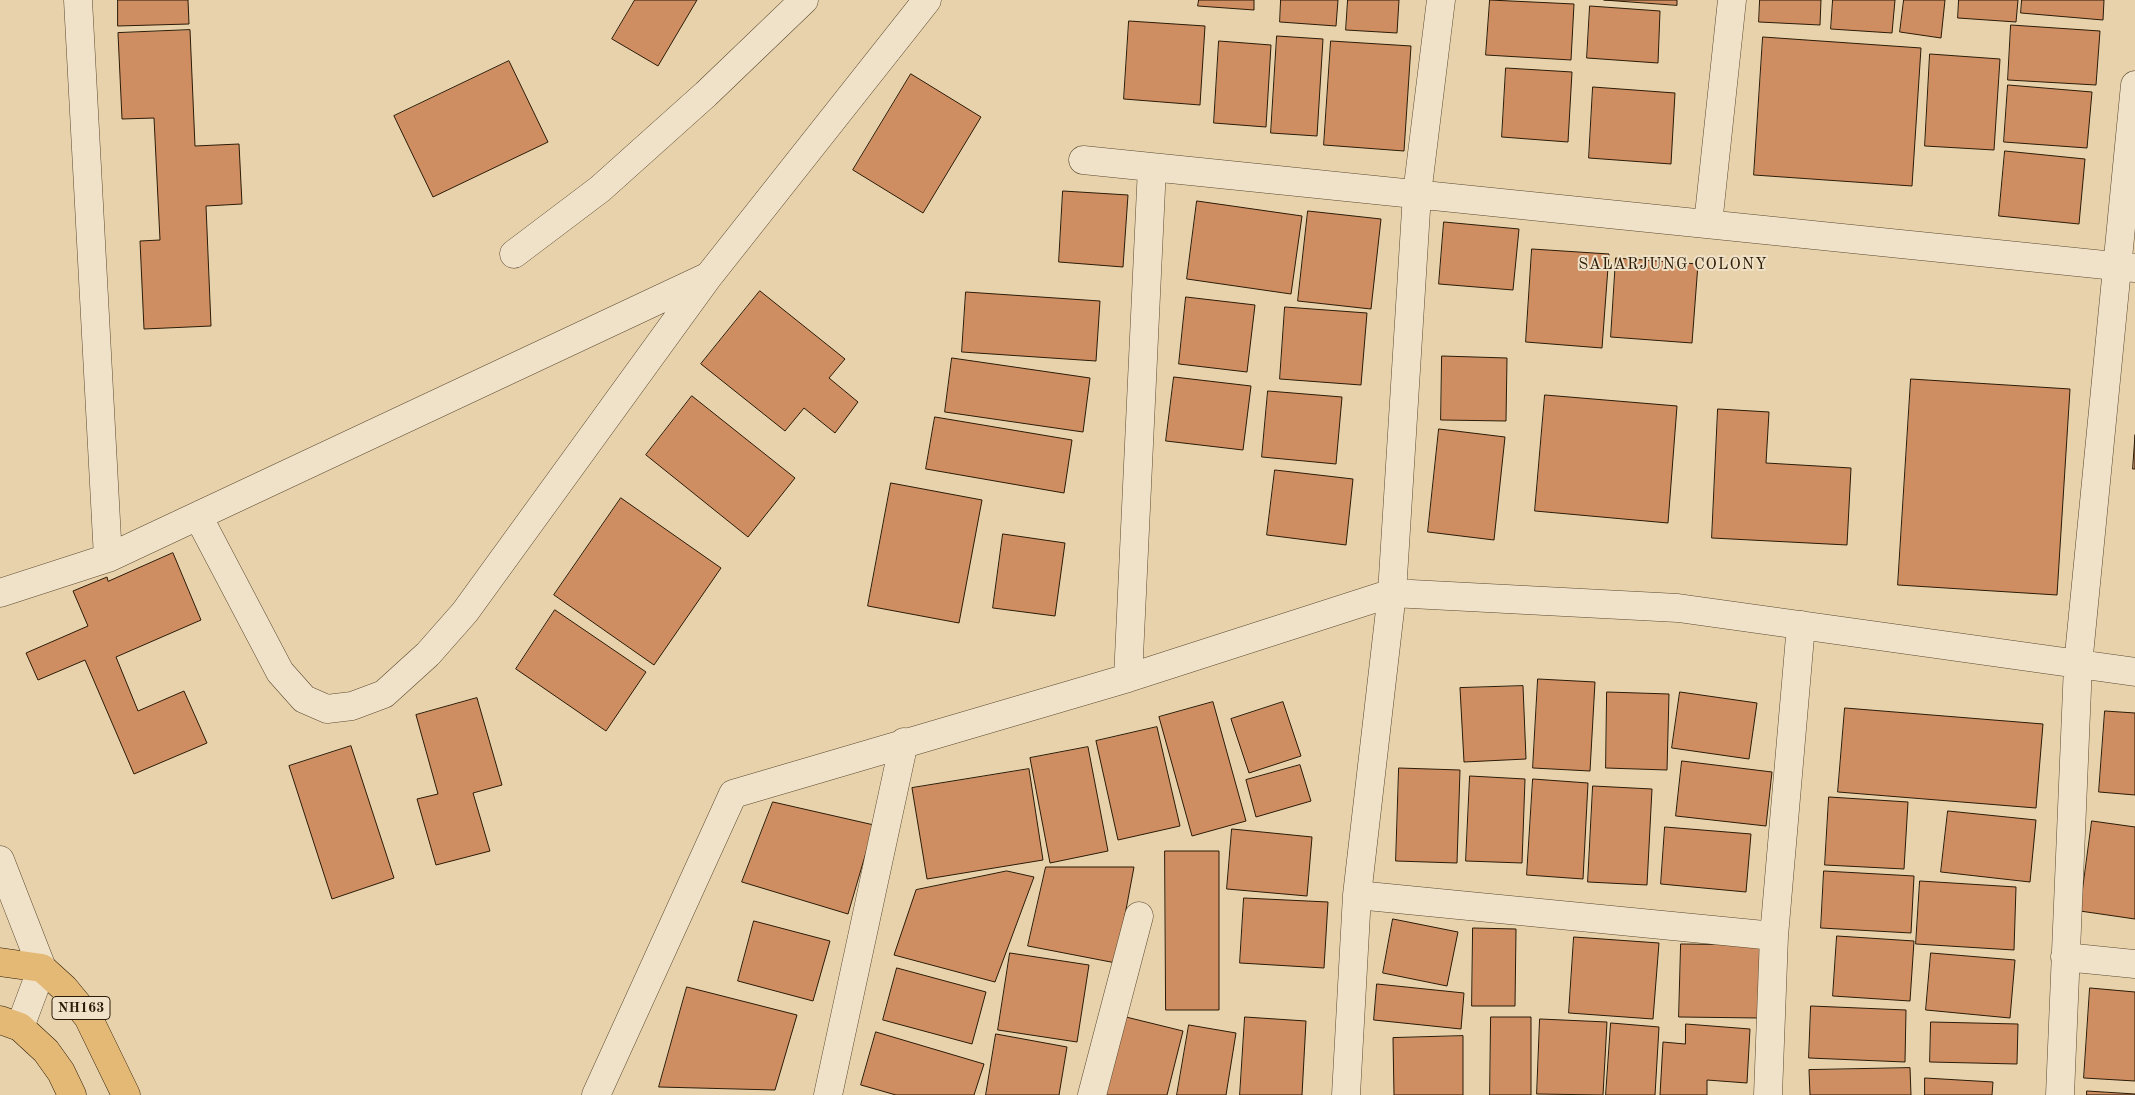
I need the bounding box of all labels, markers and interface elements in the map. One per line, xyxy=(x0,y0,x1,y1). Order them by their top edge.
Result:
district label: SALARJUNG COLONY xyxy=(1576,255,1770,275)
road number: NH163 xyxy=(52,996,110,1020)

